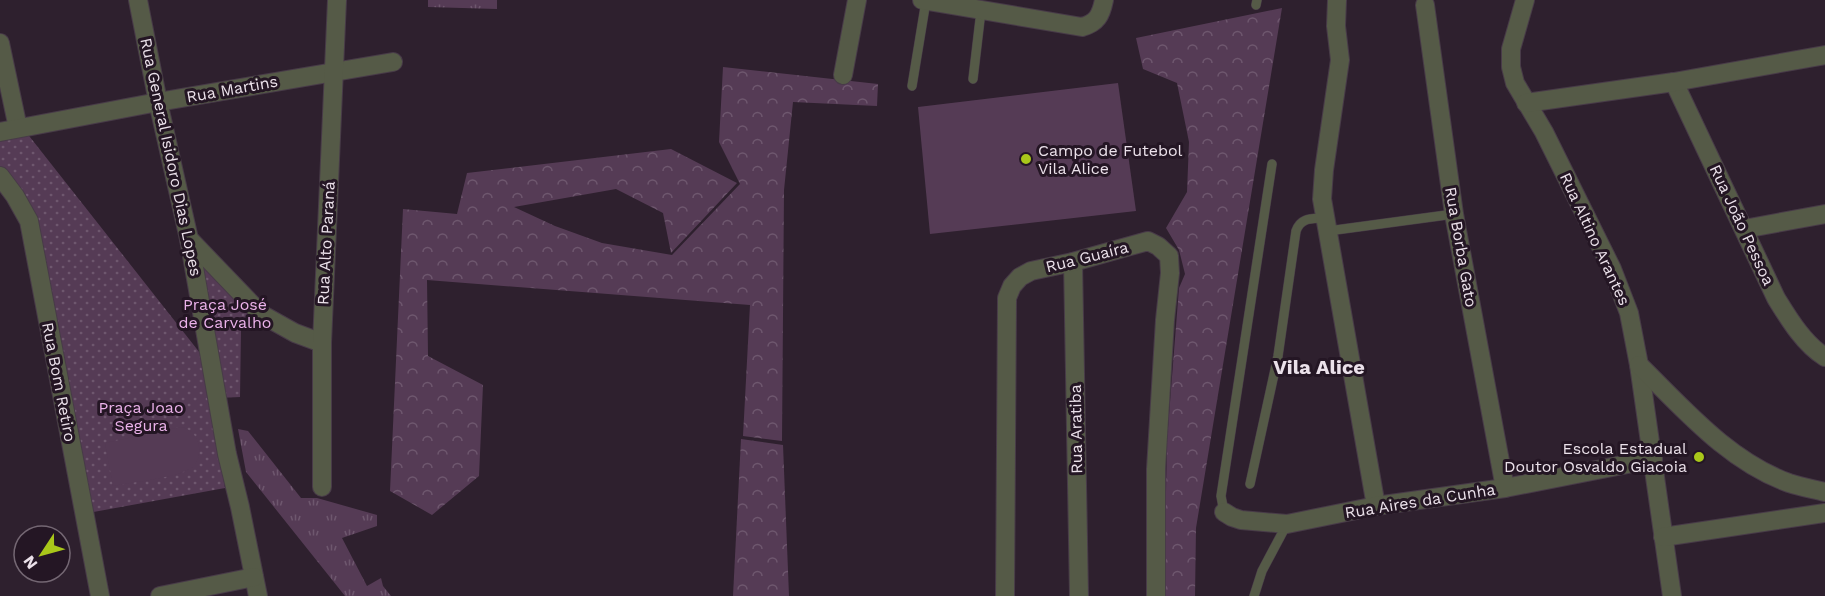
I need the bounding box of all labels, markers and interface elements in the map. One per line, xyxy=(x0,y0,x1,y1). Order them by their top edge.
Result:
street label: Rua General Isidoro Dias Lopes xyxy=(136,36,206,278)
street label: Rua Martins xyxy=(185,72,279,106)
place label: Campo de Futebol Vila Alice xyxy=(1038,141,1183,178)
marker: Campo de Futebol Vila Alice xyxy=(1019,152,1033,166)
street label: Rua João Pessoa xyxy=(1706,162,1778,288)
street label: Rua Altino Arantes xyxy=(1556,170,1634,308)
street label: Rua Alto Paraná xyxy=(313,181,339,305)
street label: Rua Borba Gato xyxy=(1441,185,1481,309)
street label: Rua Guaíra xyxy=(1044,238,1130,276)
park label: Praça José de Carvalho xyxy=(179,295,271,332)
street label: Rua Bom Retiro xyxy=(38,321,80,443)
district label: Vila Alice xyxy=(1273,355,1365,379)
street label: Rua Aratiba xyxy=(1066,384,1086,474)
park label: Praça Joao Segura xyxy=(98,398,184,435)
place label: Escola Estadual Doutor Osvaldo Giacoia xyxy=(1504,439,1687,476)
marker: Escola Estadual Doutor Osvaldo Giacoia xyxy=(1692,450,1706,464)
street label: Rua Aires da Cunha xyxy=(1343,480,1497,522)
north arrow xyxy=(12,524,72,584)
text: N xyxy=(19,552,41,573)

